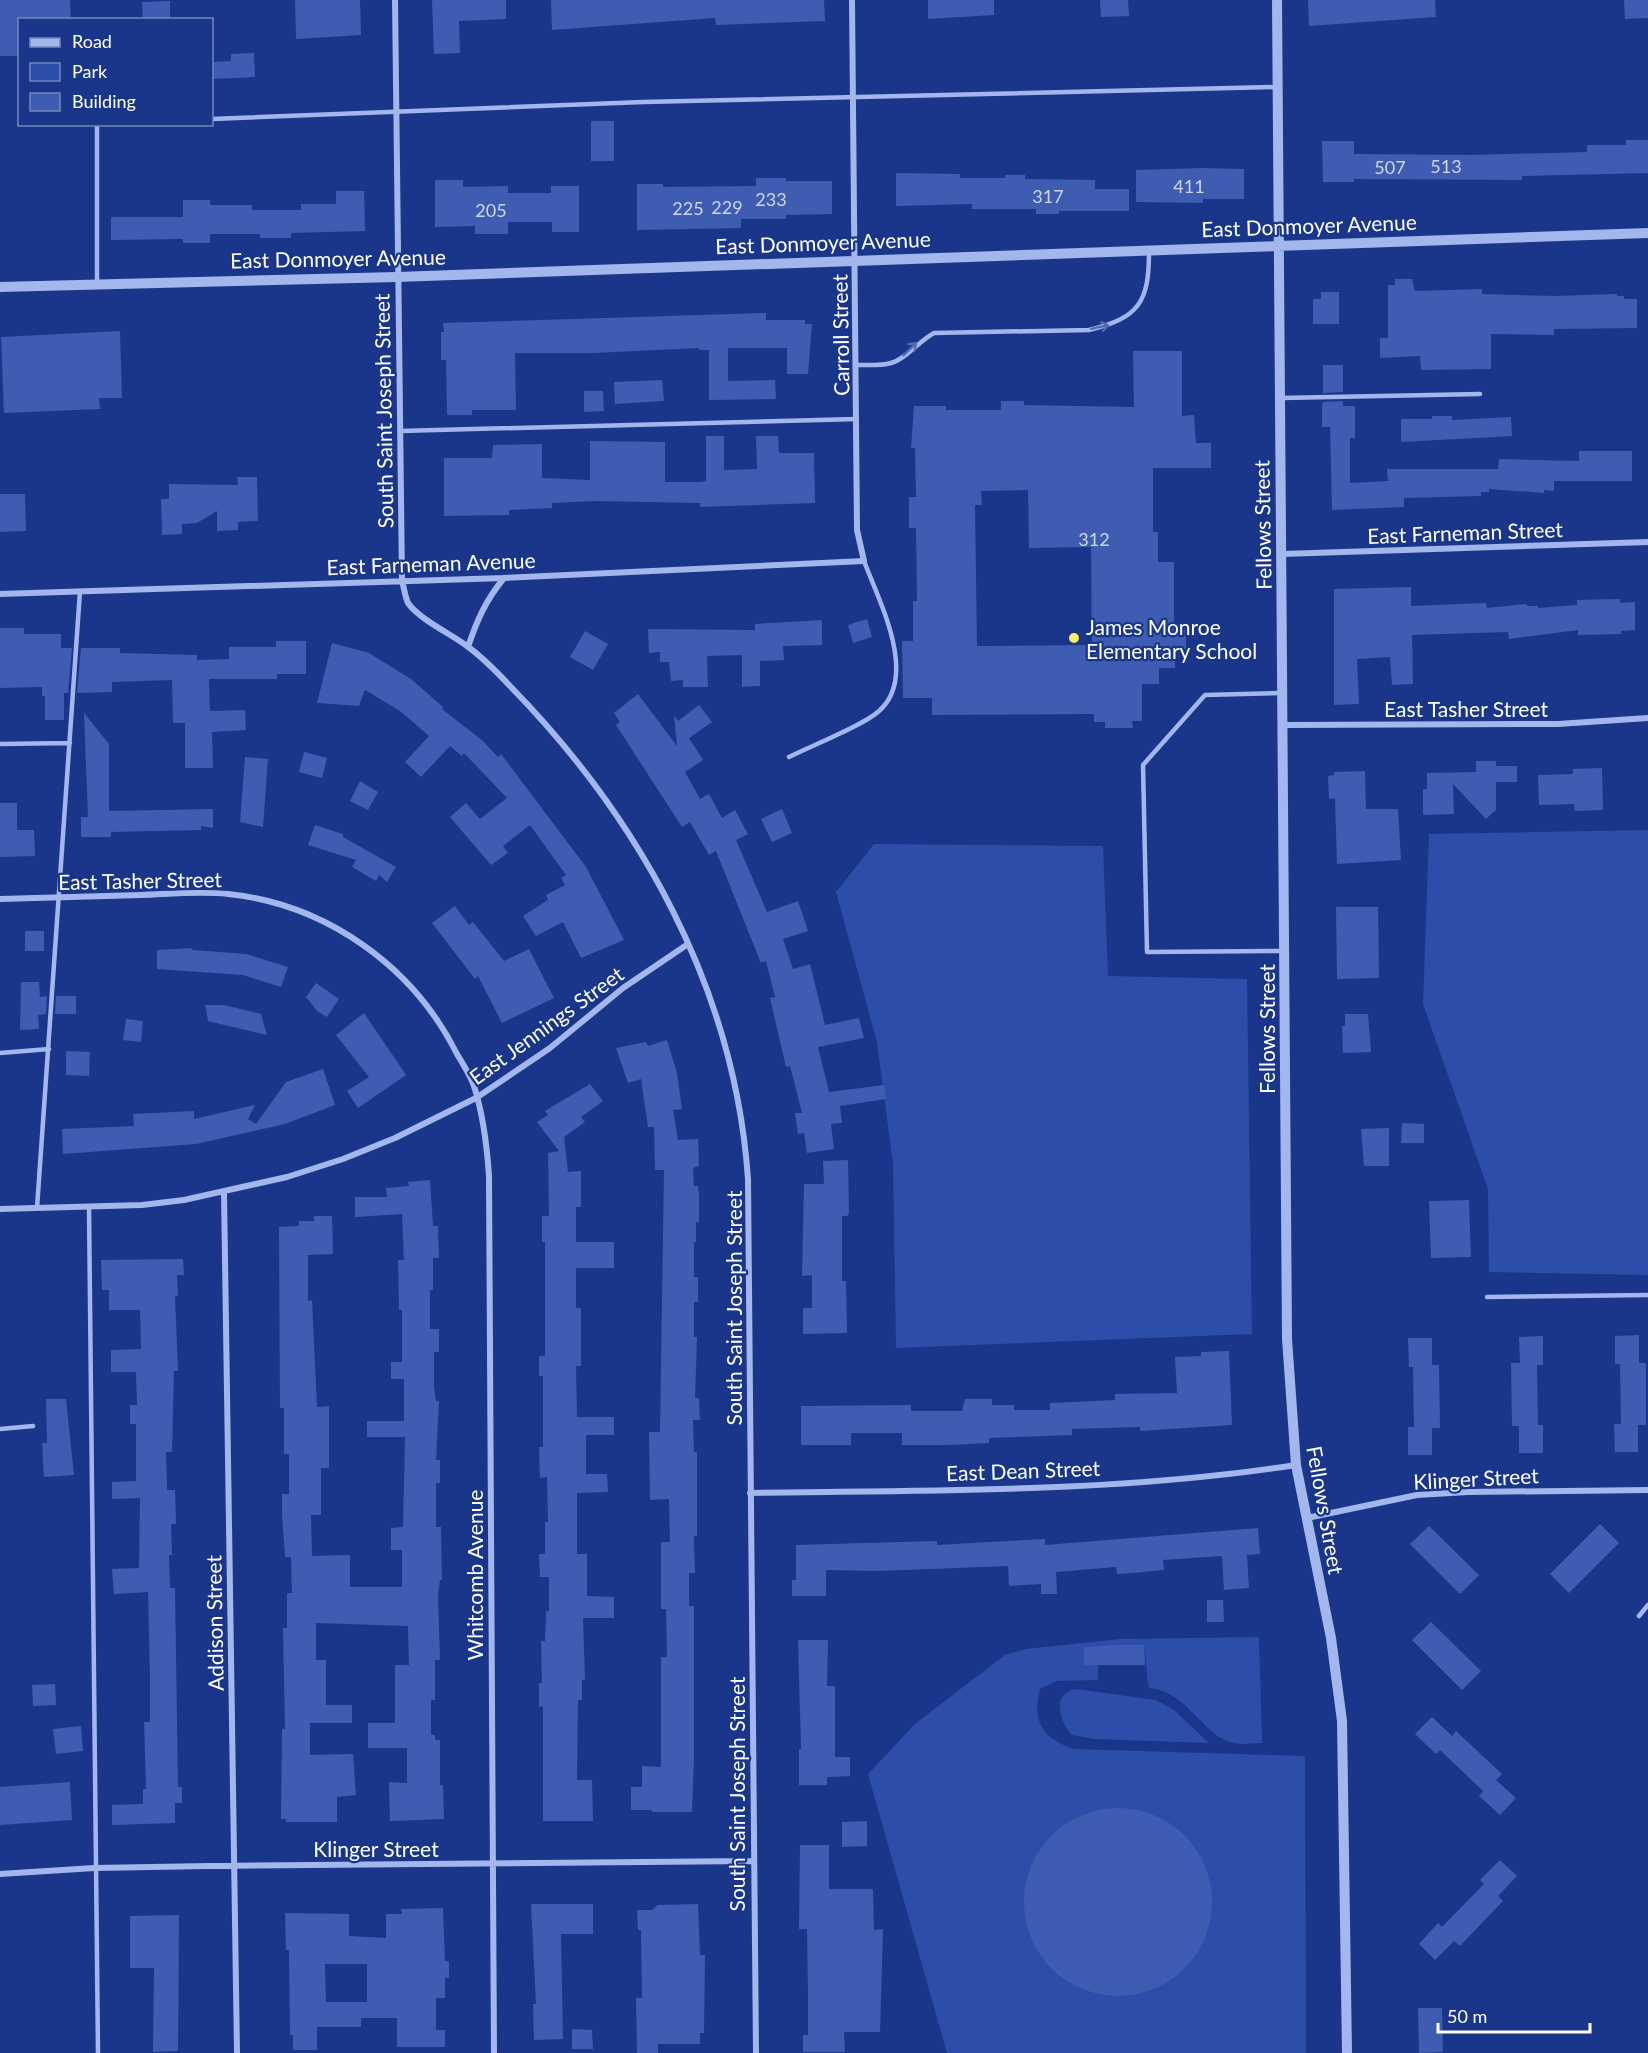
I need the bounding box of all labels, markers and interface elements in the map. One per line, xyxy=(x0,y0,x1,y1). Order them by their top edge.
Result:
legend xyxy=(18,18,213,126)
text: Road xyxy=(72,30,112,52)
text: Park xyxy=(72,60,108,82)
text: Building xyxy=(72,90,136,112)
house number: 513 xyxy=(1430,155,1462,177)
house number: 507 xyxy=(1374,156,1406,178)
house number: 411 xyxy=(1173,175,1205,197)
house number: 317 xyxy=(1032,185,1064,207)
house number: 233 xyxy=(755,188,787,210)
house number: 229 xyxy=(711,196,743,218)
house number: 225 xyxy=(672,197,704,219)
house number: 205 xyxy=(475,199,507,221)
street label: East Donmoyer Avenue xyxy=(1201,209,1417,241)
street label: East Donmoyer Avenue xyxy=(715,226,931,258)
street label: East Donmoyer Avenue xyxy=(230,244,446,272)
street label: Carroll Street xyxy=(826,273,854,396)
street label: South Saint Joseph Street xyxy=(368,293,398,529)
one-way arrow xyxy=(1089,321,1109,332)
one-way arrow xyxy=(903,342,918,357)
street label: Fellows Street xyxy=(1248,459,1276,590)
street label: East Farneman Street xyxy=(1367,516,1564,548)
house number: 312 xyxy=(1078,528,1110,550)
street label: East Farneman Avenue xyxy=(326,547,536,579)
place label: James Monroe Elementary School xyxy=(1086,614,1257,663)
marker: James Monroe Elementary School xyxy=(1067,631,1081,645)
street label: East Tasher Street xyxy=(1384,696,1548,721)
street label: East Tasher Street xyxy=(58,866,223,894)
street label: East Jennings Street xyxy=(464,960,628,1089)
street label: Fellows Street xyxy=(1254,964,1279,1094)
street label: South Saint Joseph Street xyxy=(721,1190,746,1425)
street label: Fellows Street xyxy=(1302,1444,1350,1577)
street label: East Dean Street xyxy=(946,1455,1101,1485)
street label: Klinger Street xyxy=(1413,1462,1540,1494)
street label: Whitcomb Avenue xyxy=(462,1490,487,1660)
street label: Addison Street xyxy=(200,1554,228,1691)
street label: South Saint Joseph Street xyxy=(724,1676,749,1911)
street label: Klinger Street xyxy=(313,1836,439,1861)
scale bar xyxy=(1438,1996,1590,2034)
text: 50 m xyxy=(1447,2005,1487,2027)

